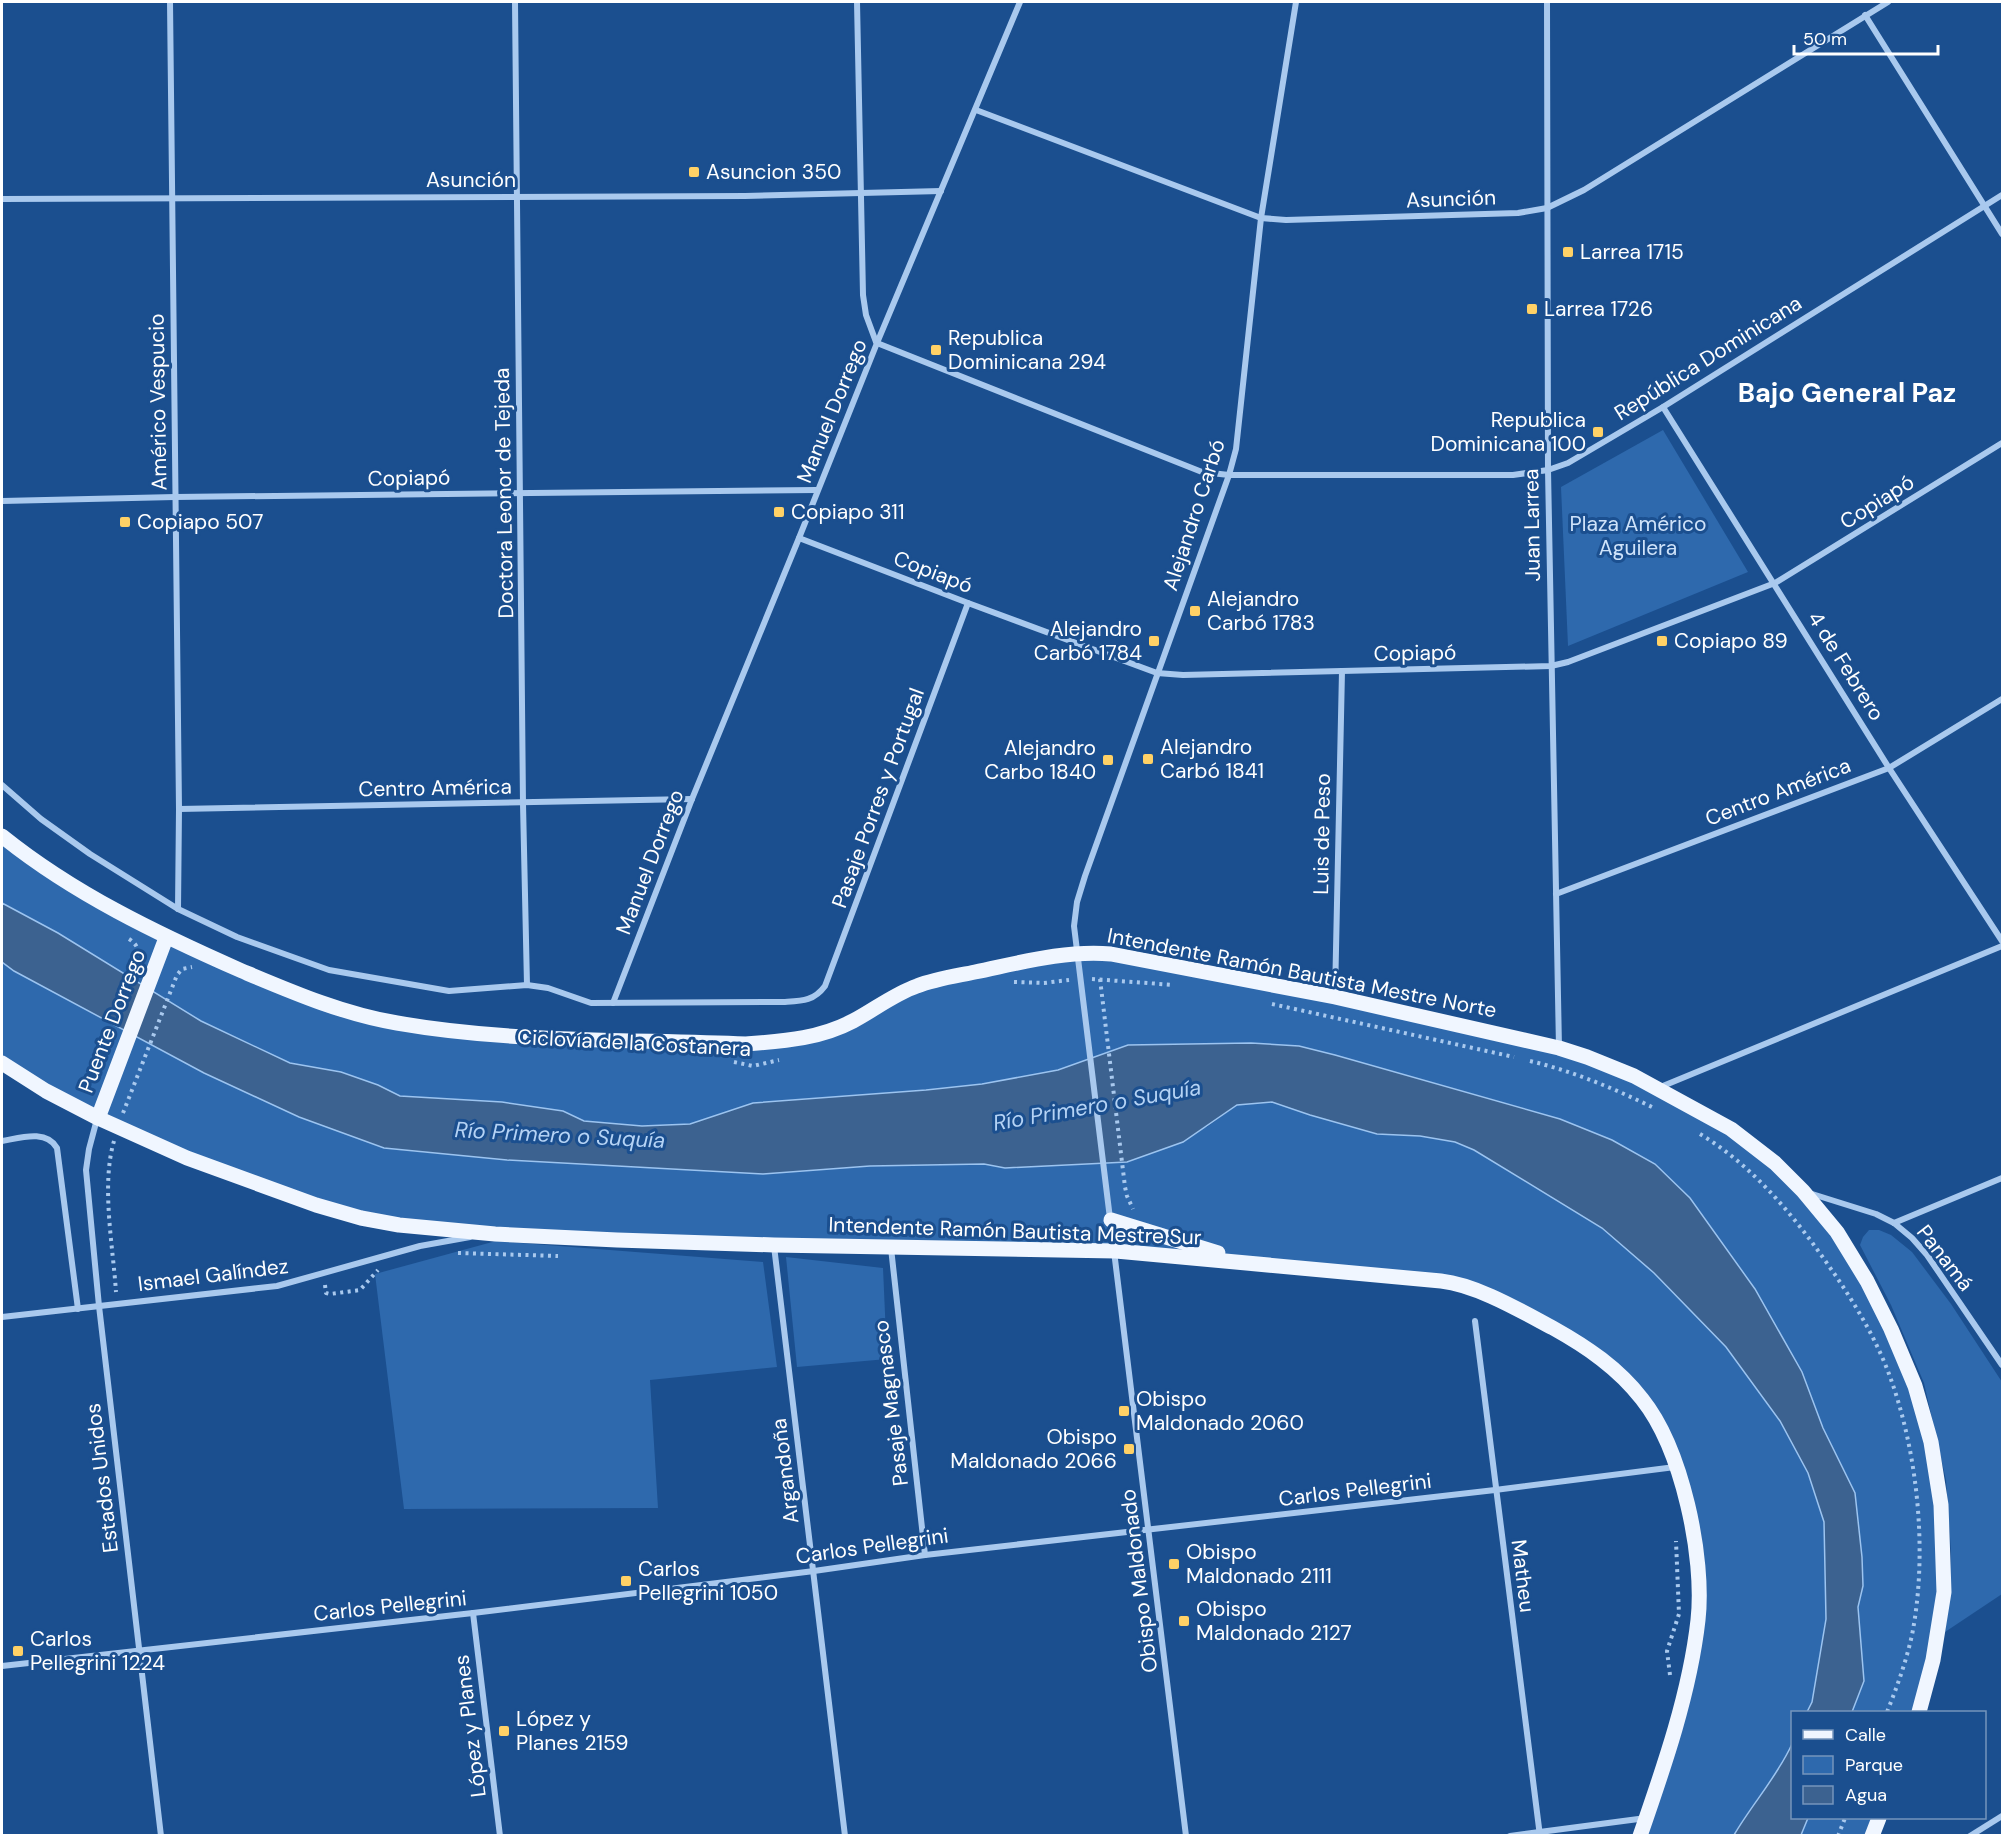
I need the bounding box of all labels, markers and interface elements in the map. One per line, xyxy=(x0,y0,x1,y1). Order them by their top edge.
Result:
scale bar xyxy=(1794,18,1938,56)
text: 50 m xyxy=(1803,27,1847,51)
place label: Asuncion 350 xyxy=(706,158,841,186)
marker: Asuncion 350 xyxy=(687,165,701,179)
street label: Asunción xyxy=(426,166,516,194)
street label: Asunción xyxy=(1405,183,1497,215)
place label: Larrea 1715 xyxy=(1580,238,1684,266)
marker: Larrea 1715 xyxy=(1561,245,1575,259)
street label: República Dominicana xyxy=(1609,289,1807,427)
place label: Larrea 1726 xyxy=(1544,295,1653,323)
marker: Larrea 1726 xyxy=(1525,302,1539,316)
street label: Américo Vespucio xyxy=(142,313,174,491)
place label: Republica Dominicana 294 xyxy=(948,324,1106,376)
street label: Manuel Dorrego xyxy=(790,335,874,487)
marker: Republica Dominicana 294 xyxy=(929,343,943,357)
street label: Doctora Leonor de Tejeda xyxy=(488,367,520,619)
district label: Bajo General Paz xyxy=(1738,375,1956,410)
place label: Republica Dominicana 100 xyxy=(1430,406,1586,458)
marker: Republica Dominicana 100 xyxy=(1591,425,1605,439)
street label: Alejandro Carbó xyxy=(1156,436,1232,594)
street label: Copiapó xyxy=(367,463,451,493)
street label: Juan Larrea xyxy=(1517,468,1547,582)
street label: Copiapó xyxy=(1835,468,1919,536)
place label: Copiapo 311 xyxy=(791,498,904,526)
marker: Copiapo 311 xyxy=(772,505,786,519)
place label: Copiapo 507 xyxy=(137,508,263,536)
park label: Plaza Américo Aguilera xyxy=(1570,510,1706,562)
marker: Copiapo 507 xyxy=(118,515,132,529)
street label: Copiapó xyxy=(889,544,977,600)
place label: Alejandro Carbó 1783 xyxy=(1207,585,1315,637)
marker: Alejandro Carbó 1783 xyxy=(1188,604,1202,618)
street label: 4 de Febrero xyxy=(1801,606,1891,726)
place label: Alejandro Carbó 1784 xyxy=(1034,615,1142,667)
place label: Copiapo 89 xyxy=(1674,627,1788,655)
marker: Alejandro Carbó 1784 xyxy=(1147,634,1161,648)
marker: Copiapo 89 xyxy=(1655,634,1669,648)
street label: Copiapó xyxy=(1373,638,1457,668)
street label: Pasaje Porres y Portugal xyxy=(825,684,931,912)
place label: Alejandro Carbó 1841 xyxy=(1160,733,1264,785)
place label: Alejandro Carbo 1840 xyxy=(984,734,1096,786)
street label: Centro América xyxy=(1701,751,1855,833)
marker: Alejandro Carbó 1841 xyxy=(1141,752,1155,766)
marker: Alejandro Carbo 1840 xyxy=(1101,753,1115,767)
street label: Centro América xyxy=(358,773,512,803)
street label: Luis de Peso xyxy=(1307,773,1337,895)
street label: Manuel Dorrego xyxy=(610,786,690,938)
street label: Intendente Ramón Bautista Mestre Norte xyxy=(1105,921,1499,1025)
street label: Puente Dorrego xyxy=(72,945,152,1097)
street label: Ciclovía de la Costanera xyxy=(516,1023,752,1063)
water label: Río Primero o Suquía xyxy=(991,1072,1203,1138)
water label: Río Primero o Suquía xyxy=(454,1115,666,1155)
street label: Intendente Ramón Bautista Mestre Sur xyxy=(828,1210,1202,1252)
street label: Panamá xyxy=(1910,1219,1980,1297)
street label: Ismael Galíndez xyxy=(136,1252,290,1298)
street label: Pasaje Magnasco xyxy=(867,1318,915,1488)
place label: Obispo Maldonado 2060 xyxy=(1136,1385,1304,1437)
street label: Estados Unidos xyxy=(79,1402,125,1554)
marker: Obispo Maldonado 2060 xyxy=(1117,1404,1131,1418)
street label: Argandoña xyxy=(765,1417,805,1525)
place label: Obispo Maldonado 2066 xyxy=(950,1423,1117,1475)
marker: Obispo Maldonado 2066 xyxy=(1122,1442,1136,1456)
street label: Carlos Pellegrini xyxy=(1277,1467,1433,1513)
street label: Obispo Maldonado xyxy=(1114,1488,1164,1674)
street label: Carlos Pellegrini xyxy=(794,1521,950,1571)
place label: Obispo Maldonado 2111 xyxy=(1186,1538,1332,1590)
street label: Matheu xyxy=(1505,1538,1541,1614)
place label: Carlos Pellegrini 1050 xyxy=(638,1555,778,1607)
marker: Obispo Maldonado 2111 xyxy=(1167,1557,1181,1571)
marker: Carlos Pellegrini 1050 xyxy=(619,1574,633,1588)
street label: Carlos Pellegrini xyxy=(312,1584,468,1628)
place label: Obispo Maldonado 2127 xyxy=(1196,1595,1352,1647)
marker: Obispo Maldonado 2127 xyxy=(1177,1614,1191,1628)
place label: Carlos Pellegrini 1224 xyxy=(30,1625,165,1677)
marker: Carlos Pellegrini 1224 xyxy=(11,1644,25,1658)
street label: López y Planes xyxy=(447,1653,493,1799)
place label: López y Planes 2159 xyxy=(516,1705,628,1757)
legend xyxy=(1791,1711,1986,1819)
text: Calle xyxy=(1845,1723,1886,1747)
marker: López y Planes 2159 xyxy=(497,1724,511,1738)
text: Parque xyxy=(1845,1753,1903,1777)
text: Agua xyxy=(1845,1783,1887,1807)

